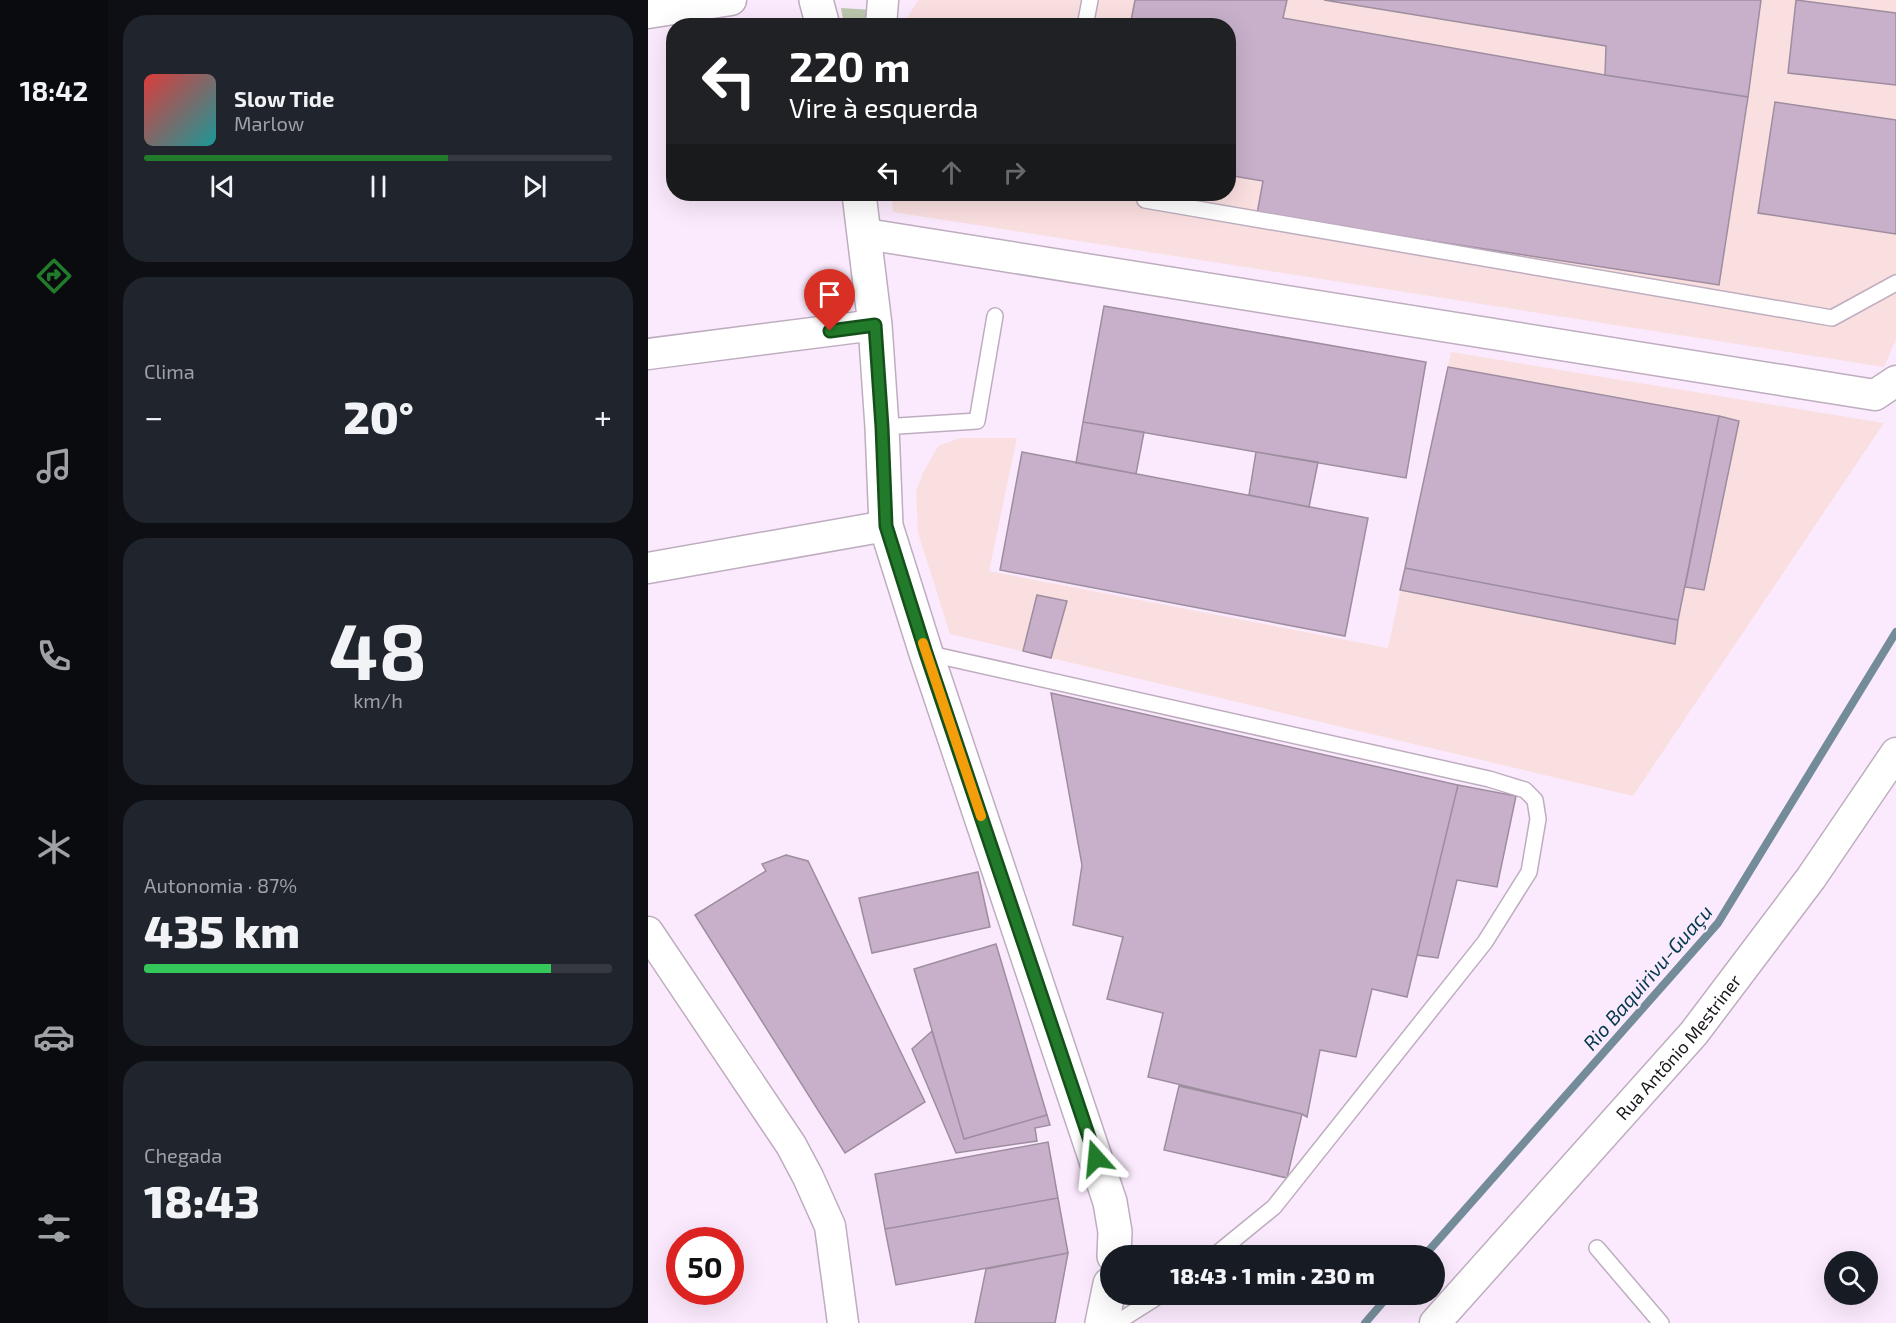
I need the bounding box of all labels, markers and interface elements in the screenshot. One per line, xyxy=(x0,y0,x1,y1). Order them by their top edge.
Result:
text: 220 m xyxy=(789,40,910,90)
icon: left xyxy=(690,42,768,120)
text: 18:42 xyxy=(20,74,88,106)
text: Slow Tide xyxy=(234,85,334,111)
text: Vire à esquerda xyxy=(789,91,978,123)
text: Marlow xyxy=(234,111,304,135)
icon: left xyxy=(872,156,905,189)
icon: ahead xyxy=(935,156,968,189)
icon: right xyxy=(998,156,1031,189)
icon: previous xyxy=(206,170,239,203)
icon: pause xyxy=(362,170,395,203)
icon: next xyxy=(518,170,551,203)
icon: directions xyxy=(33,255,75,297)
pin xyxy=(804,269,855,331)
icon: arrive xyxy=(813,278,846,311)
text: Clima xyxy=(144,359,195,383)
text: 20° xyxy=(343,389,414,443)
text: − xyxy=(144,396,163,436)
text: + xyxy=(594,396,612,436)
icon: music xyxy=(33,445,75,487)
text: 48 xyxy=(329,602,427,696)
icon: phone xyxy=(33,635,75,677)
text: km/h xyxy=(353,688,403,712)
icon: climate xyxy=(33,826,75,868)
text: Autonomia · 87% xyxy=(144,873,297,897)
water label: Rio Baquirivu-Guaçu xyxy=(1577,899,1717,1055)
text: 435 km xyxy=(144,903,300,957)
street label: Rua Antônio Mestriner xyxy=(1611,970,1745,1124)
icon: car xyxy=(33,1016,75,1058)
position arrow xyxy=(1064,1126,1128,1190)
text: Chegada xyxy=(144,1143,222,1167)
text: 18:43 xyxy=(144,1173,260,1227)
icon: filters xyxy=(33,1207,75,1249)
speed limit sign: 50 xyxy=(666,1227,744,1305)
map controls xyxy=(1824,1251,1878,1305)
button: search xyxy=(1824,1251,1878,1305)
text: 18:43 · 1 min · 230 m xyxy=(1170,1262,1375,1288)

